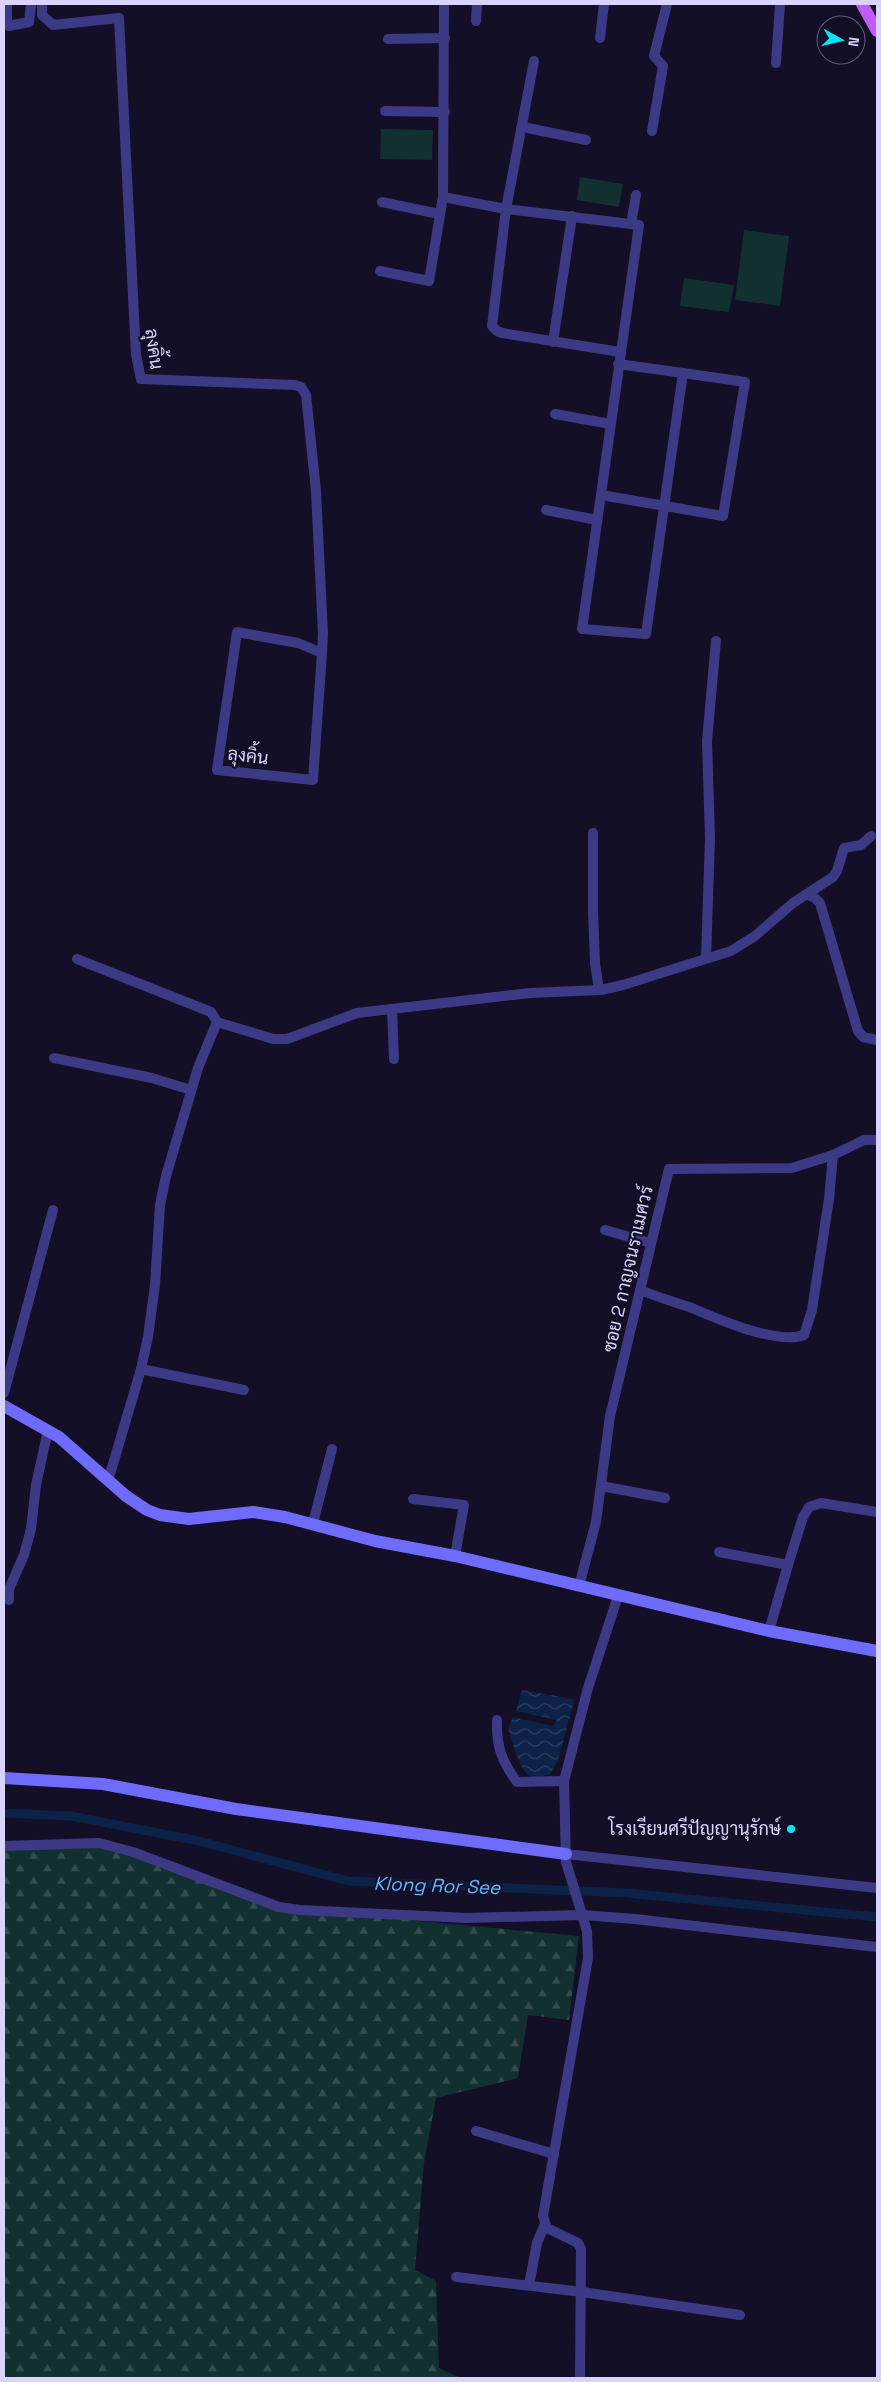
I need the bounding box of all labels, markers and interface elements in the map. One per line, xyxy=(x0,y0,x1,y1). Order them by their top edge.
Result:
north arrow xyxy=(816,15,866,65)
text: N xyxy=(844,36,863,48)
street label: ลุงคิ้น xyxy=(139,327,172,371)
street label: ลุงคิ้น xyxy=(226,738,270,770)
street label: ซอย 2 กาญจนราเมศวร์ xyxy=(596,1183,658,1354)
place label: โรงเรียนศรีปัญญานุรักษ์ xyxy=(608,1816,782,1841)
marker: โรงเรียนศรีปัญญานุรักษ์ xyxy=(785,1823,797,1835)
water label: Klong Ror See xyxy=(373,1871,501,1900)

